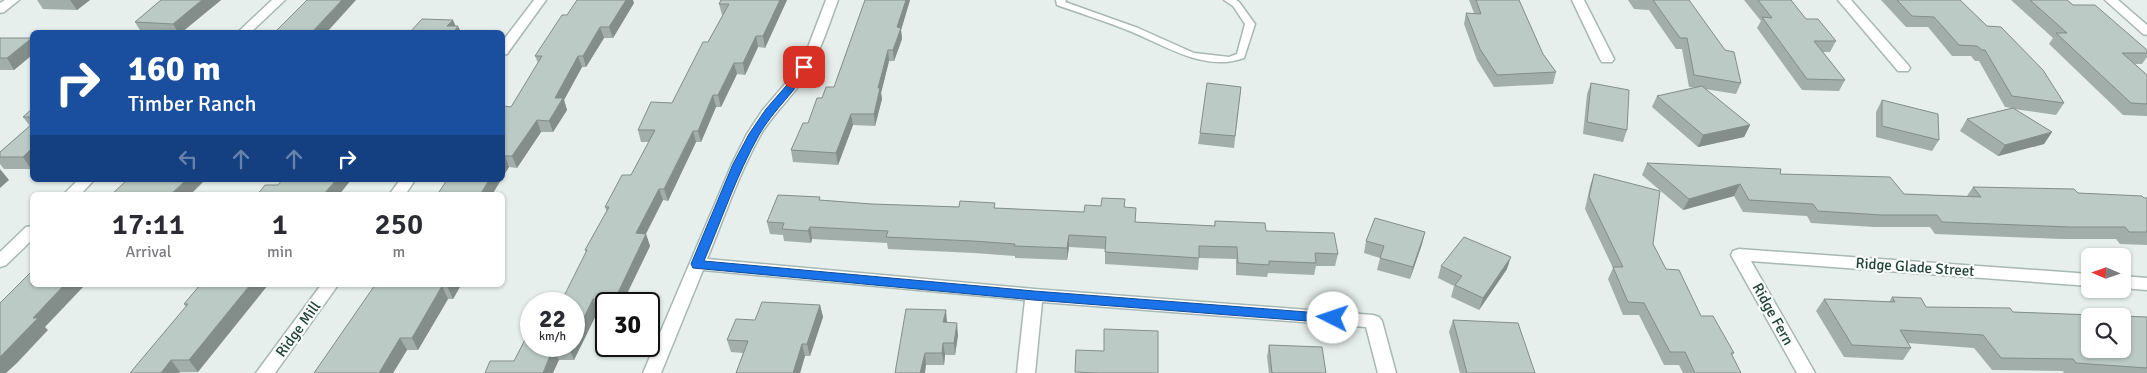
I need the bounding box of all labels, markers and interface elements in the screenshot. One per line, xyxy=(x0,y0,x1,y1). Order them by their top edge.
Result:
pin xyxy=(783,46,825,88)
text: 160 m xyxy=(128,47,221,90)
icon: right xyxy=(45,50,110,115)
icon: arrive xyxy=(790,53,818,81)
text: Timber Ranch xyxy=(128,90,256,117)
icon: left xyxy=(174,145,202,173)
icon: ahead xyxy=(227,145,255,173)
icon: ahead xyxy=(280,145,308,173)
icon: right xyxy=(333,145,361,173)
text: 17:11 xyxy=(112,206,185,243)
text: 1 xyxy=(272,206,288,243)
text: 250 xyxy=(375,206,423,243)
text: Arrival xyxy=(125,242,171,262)
text: min xyxy=(267,242,293,262)
text: m xyxy=(392,242,405,262)
north arrow xyxy=(2081,248,2131,298)
map controls xyxy=(2081,248,2131,358)
street label: Ridge Glade Street xyxy=(1855,254,1975,280)
street label: Ridge Fern xyxy=(1749,280,1797,348)
position arrow xyxy=(1306,291,1358,343)
speed limit sign: 30 xyxy=(595,292,660,357)
street label: Ridge Mill xyxy=(272,298,324,360)
text: 22 xyxy=(539,303,566,334)
button: search xyxy=(2081,308,2131,358)
text: km/h xyxy=(539,329,566,344)

